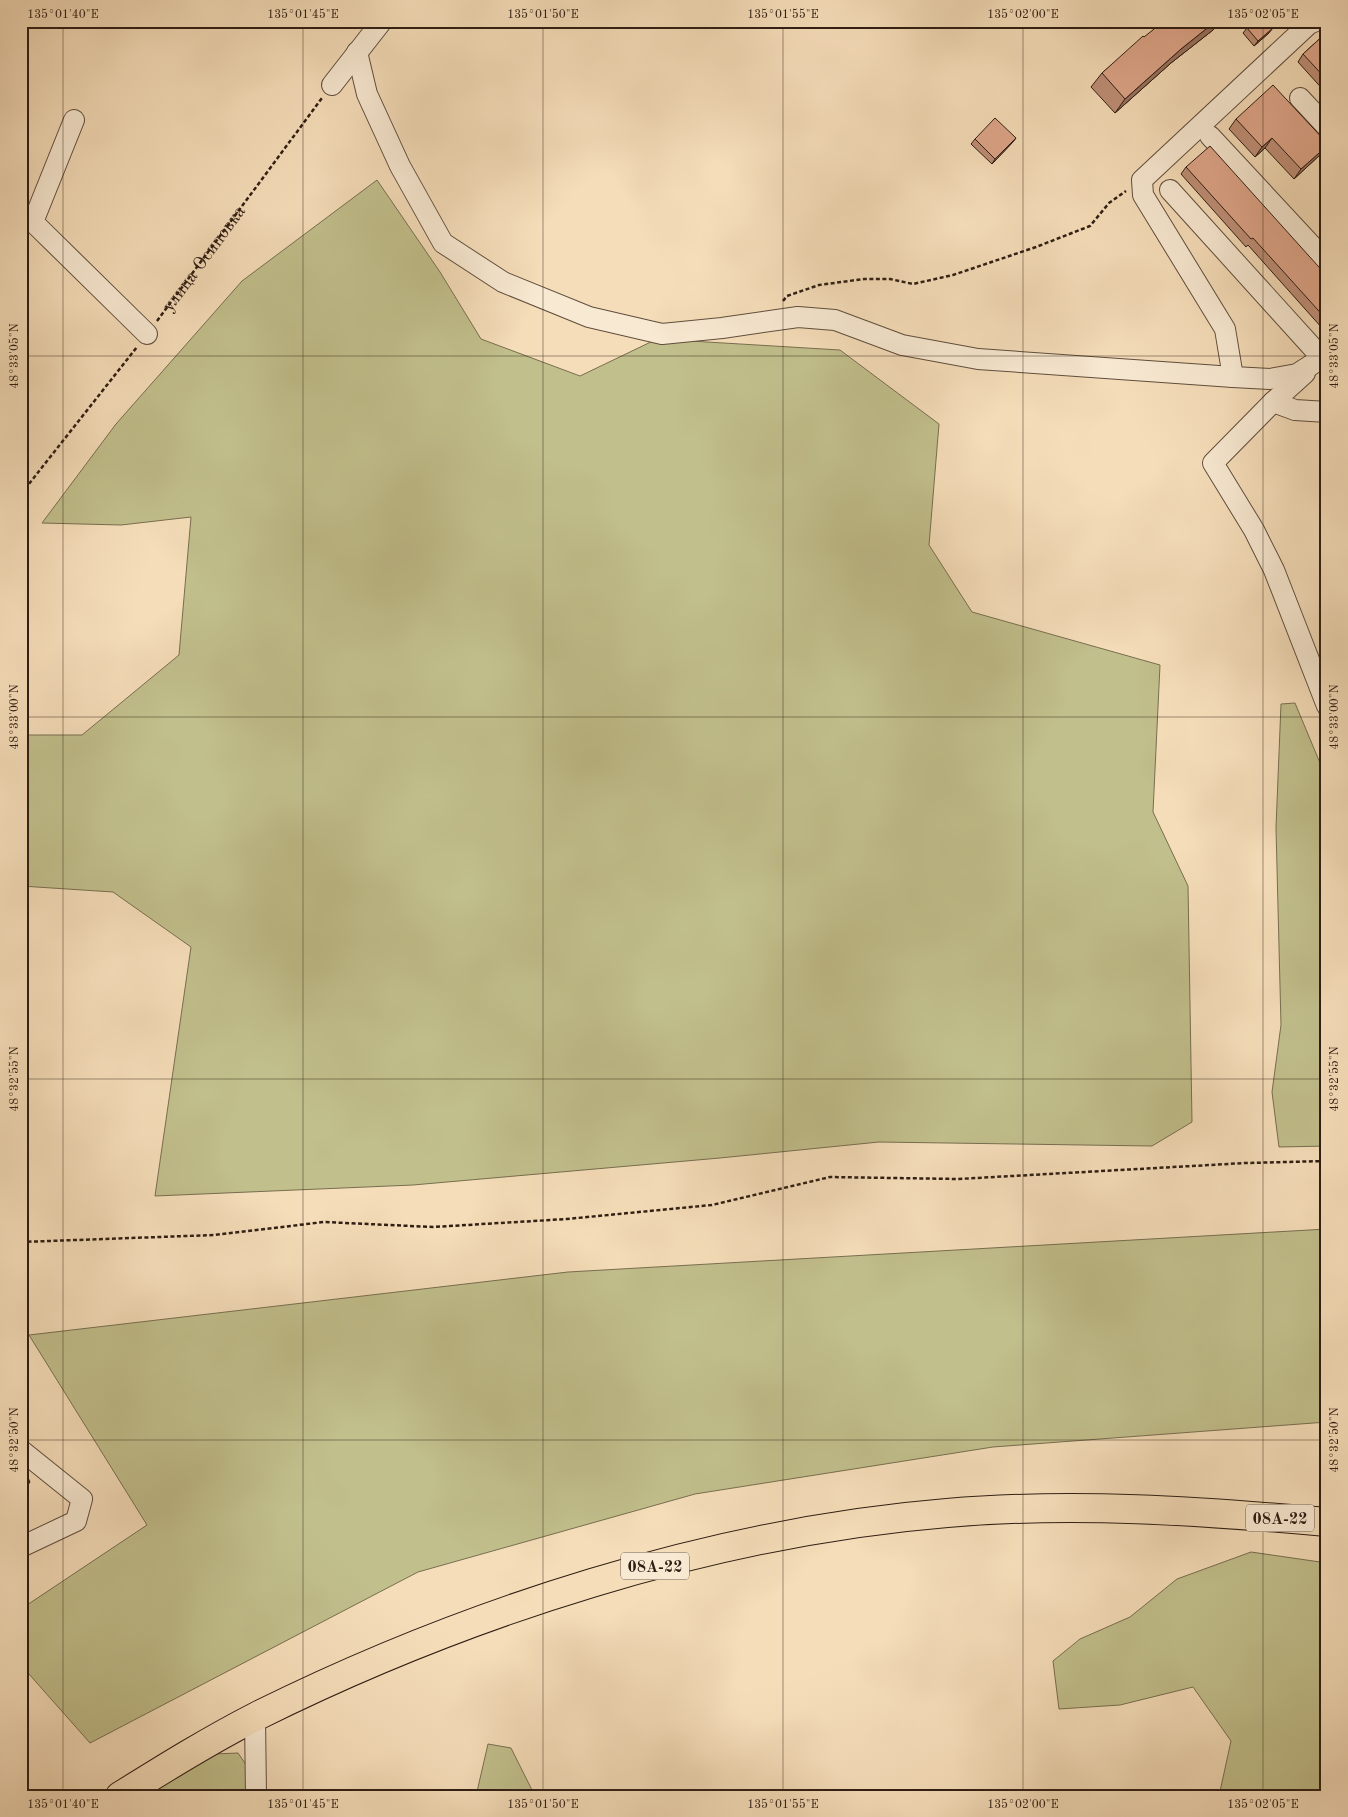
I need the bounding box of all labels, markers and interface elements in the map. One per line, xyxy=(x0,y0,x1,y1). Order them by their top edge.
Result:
text: 135°01'40"E xyxy=(27,8,99,21)
text: 135°01'45"E xyxy=(267,8,339,21)
text: 135°01'50"E xyxy=(507,8,579,21)
text: 135°01'55"E xyxy=(747,8,819,21)
text: 135°02'00"E xyxy=(987,8,1059,21)
text: 135°02'05"E xyxy=(1227,8,1299,21)
street label: улица Осиповка xyxy=(159,203,249,315)
text: 48°33'05"N xyxy=(8,323,21,389)
text: 48°33'05"N xyxy=(1328,323,1341,389)
text: 48°33'00"N xyxy=(9,684,21,750)
text: 48°33'00"N xyxy=(1329,684,1341,750)
text: 48°32'55"N xyxy=(8,1046,21,1112)
text: 48°32'55"N xyxy=(1328,1046,1341,1112)
text: 48°32'50"N xyxy=(8,1407,21,1473)
text: 48°32'50"N xyxy=(1328,1407,1341,1473)
road number: 08А-22 xyxy=(1246,1505,1314,1532)
road number: 08А-22 xyxy=(621,1552,689,1580)
text: 135°01'40"E xyxy=(27,1798,99,1811)
text: 135°01'45"E xyxy=(267,1798,339,1811)
text: 135°01'50"E xyxy=(507,1798,579,1811)
text: 135°01'55"E xyxy=(747,1798,819,1811)
text: 135°02'00"E xyxy=(987,1798,1059,1811)
text: 135°02'05"E xyxy=(1227,1798,1299,1811)

